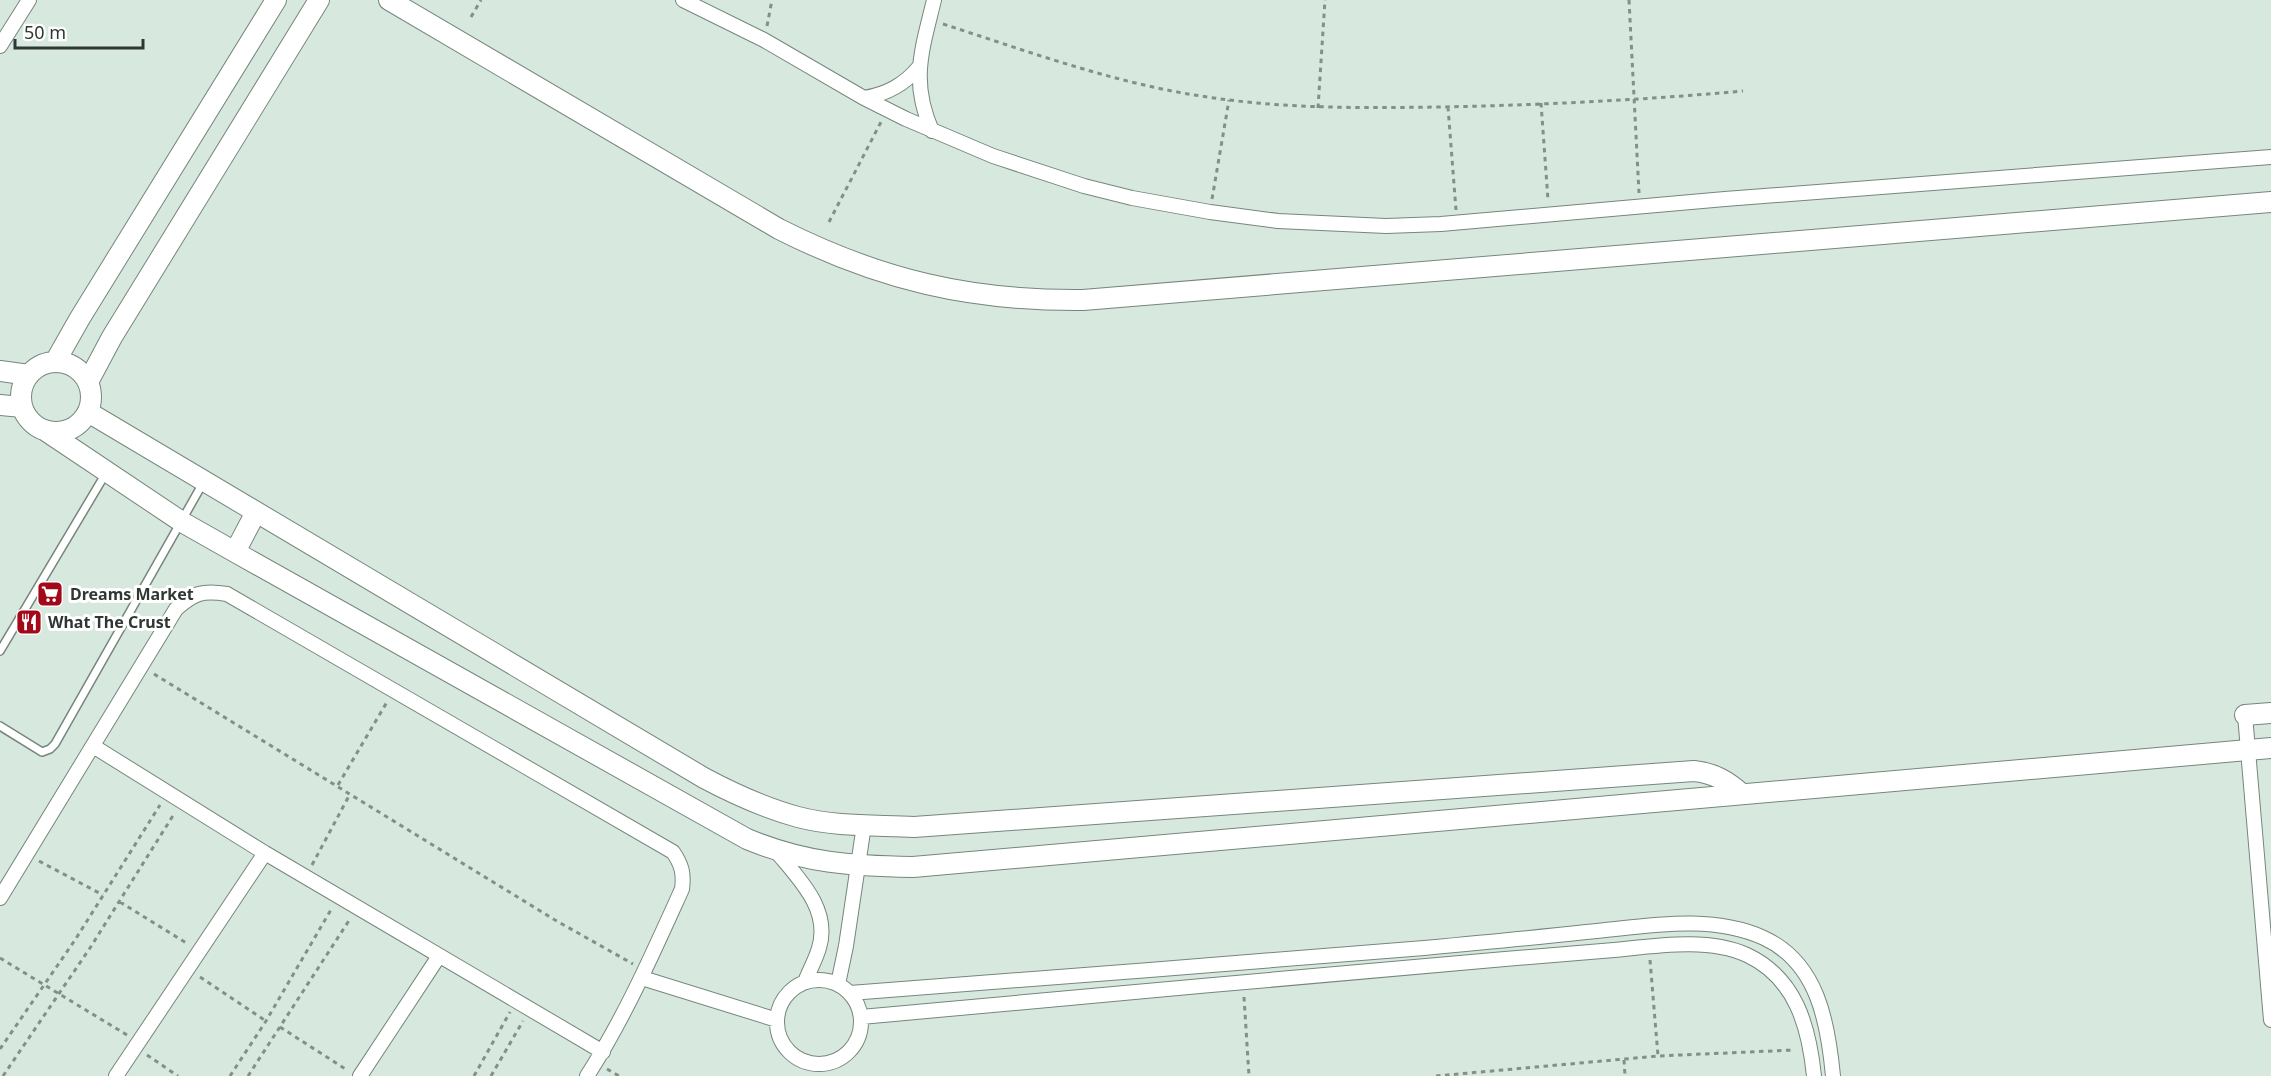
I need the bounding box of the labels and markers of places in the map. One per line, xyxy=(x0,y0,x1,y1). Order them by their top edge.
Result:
supermarket icon: Dreams Market xyxy=(35,579,65,609)
place label: Dreams Market xyxy=(70,583,194,605)
restaurant icon: What The Crust xyxy=(14,607,44,637)
place label: What The Crust xyxy=(48,611,171,633)

